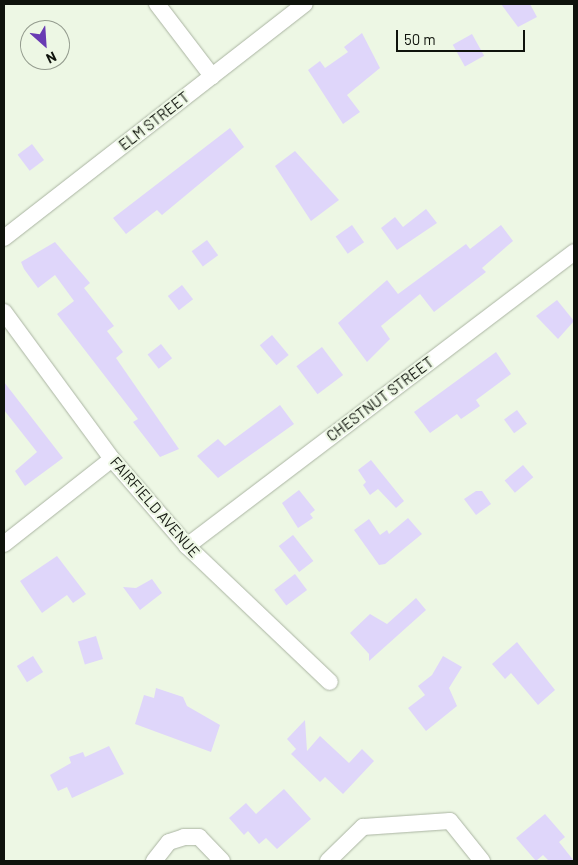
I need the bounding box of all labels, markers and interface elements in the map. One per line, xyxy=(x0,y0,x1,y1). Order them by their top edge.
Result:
north arrow xyxy=(20,20,70,70)
scale bar xyxy=(398,20,527,52)
text: 50 m xyxy=(404,30,436,48)
text: N xyxy=(43,48,59,68)
street label: ELM STREET xyxy=(115,88,193,154)
street label: CHESTNUT STREET xyxy=(323,353,437,445)
street label: FAIRFIELD AVENUE xyxy=(106,453,204,561)

